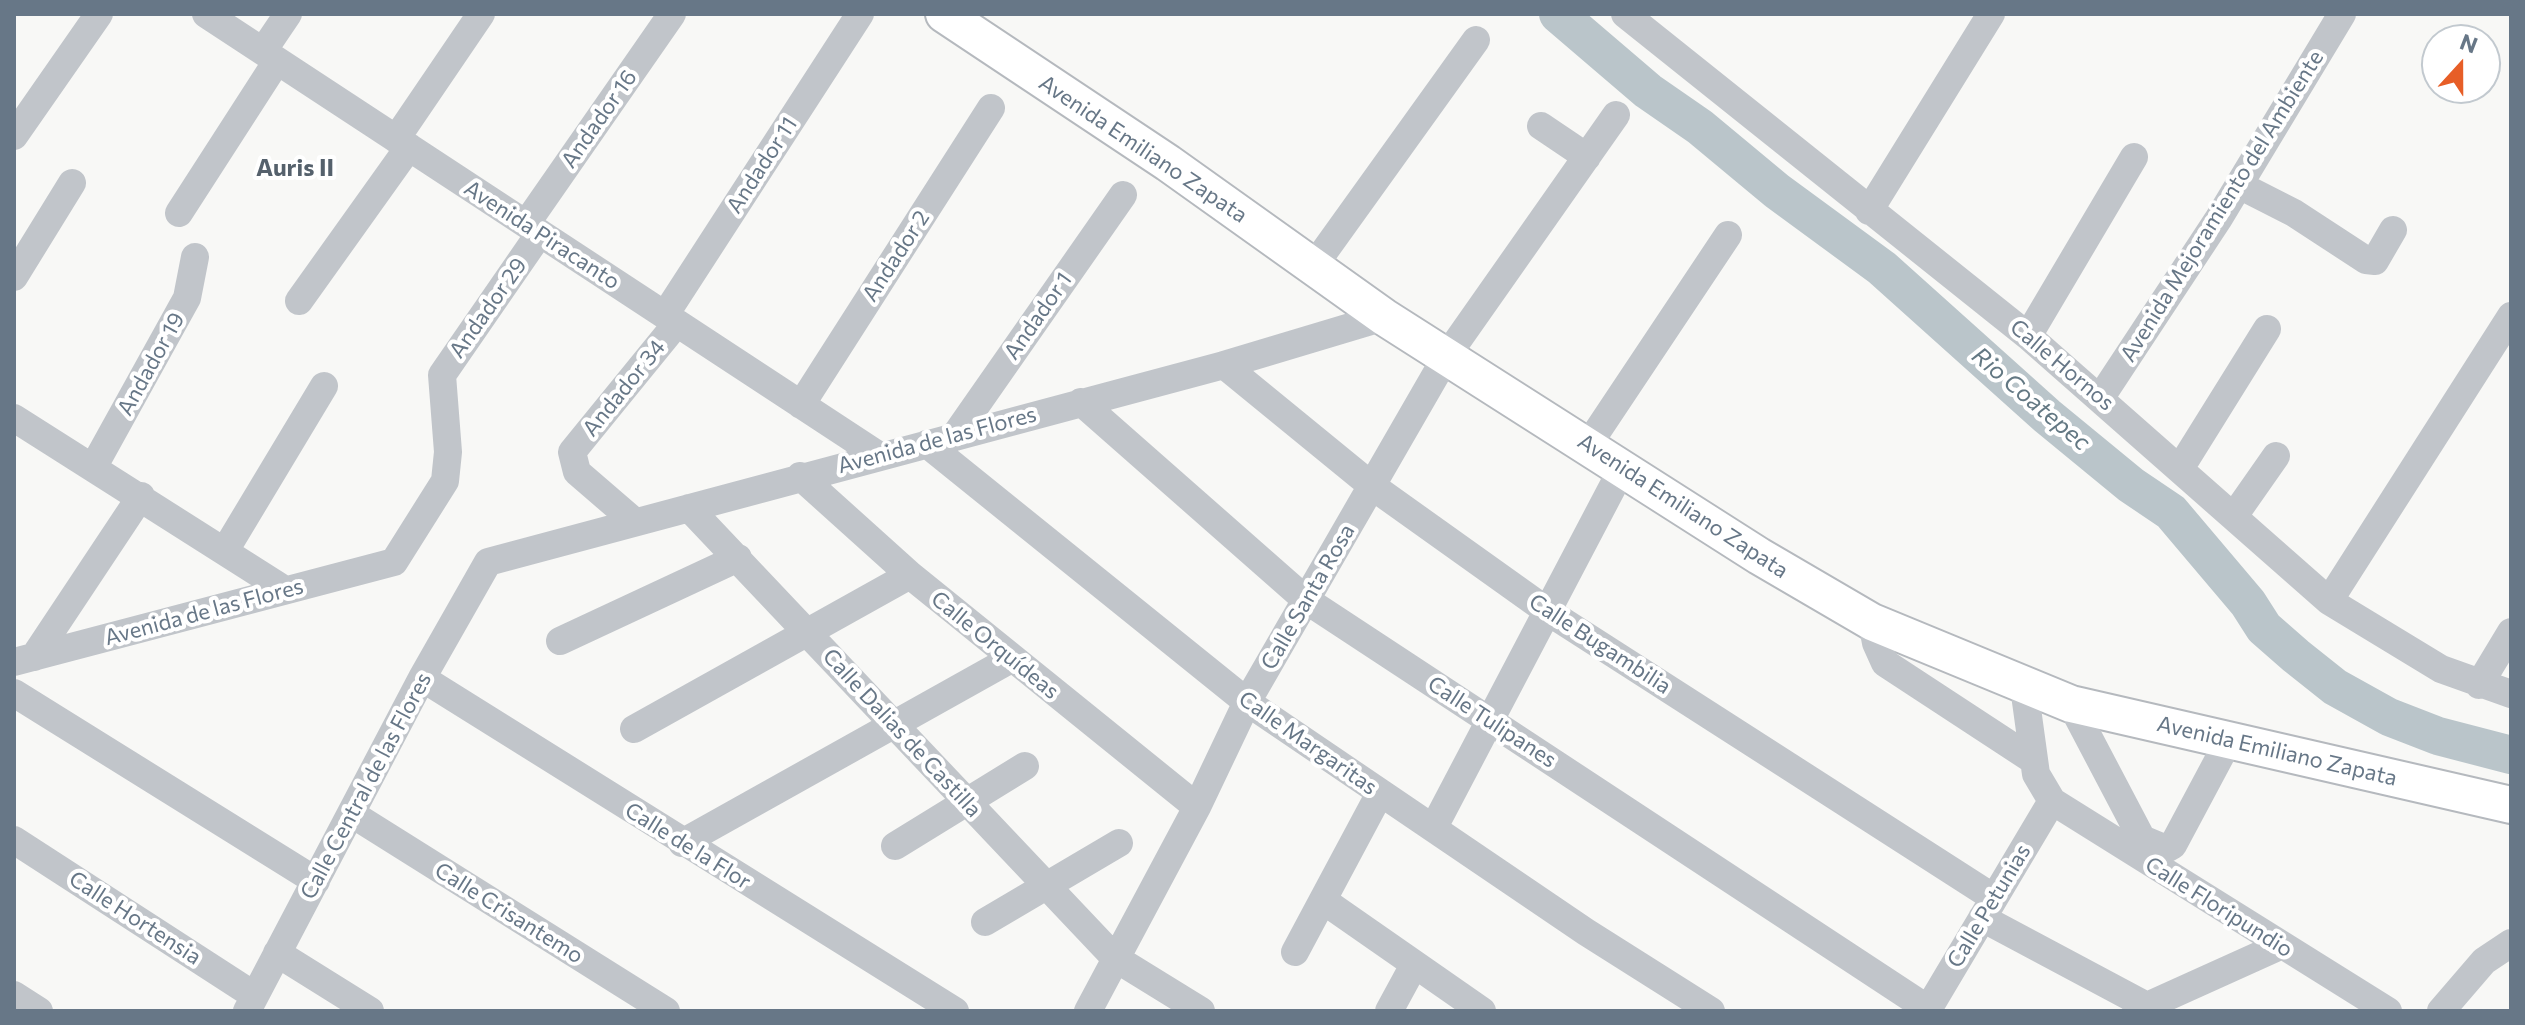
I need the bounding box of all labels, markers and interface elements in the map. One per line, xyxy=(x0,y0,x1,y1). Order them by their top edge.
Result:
north arrow xyxy=(2421,24,2501,104)
text: N xyxy=(2457,27,2482,59)
street label: Avenida Mejoramiento del Ambiente xyxy=(2115,45,2329,367)
street label: Andador 16 xyxy=(556,65,642,173)
street label: Avenida Emiliano Zapata xyxy=(1034,69,1252,229)
street label: Andador 11 xyxy=(721,112,803,218)
district label: Auris II xyxy=(256,154,334,182)
street label: Avenida Piracanto xyxy=(459,175,625,295)
street label: Andador 2 xyxy=(857,206,935,306)
street label: Andador 29 xyxy=(444,253,532,363)
street label: Andador 1 xyxy=(998,267,1078,365)
street label: Andador 19 xyxy=(112,308,190,420)
street label: Calle Hornos xyxy=(2005,314,2119,416)
street label: Andador 34 xyxy=(577,334,671,442)
water label: Rio Coatepec xyxy=(1966,341,2096,457)
street label: Avenida de las Flores xyxy=(835,401,1039,479)
street label: Avenida Emiliano Zapata xyxy=(1573,428,1793,584)
street label: Calle Santa Rosa xyxy=(1256,519,1360,675)
street label: Avenida de las Flores xyxy=(102,573,306,651)
street label: Calle Orquídeas xyxy=(926,585,1064,705)
street label: Calle Bugambilia xyxy=(1524,588,1676,700)
street label: Calle Dalias de Castilla xyxy=(817,643,987,823)
street label: Calle Central de las Flores xyxy=(295,668,437,904)
street label: Calle Tulipanes xyxy=(1423,671,1561,773)
street label: Calle Margaritas xyxy=(1234,685,1382,801)
street label: Avenida Emiliano Zapata xyxy=(2154,711,2400,791)
street label: Calle de la Flor xyxy=(620,797,756,895)
street label: Calle Petunias xyxy=(1942,839,2036,973)
street label: Calle Floripundio xyxy=(2140,851,2298,963)
street label: Calle Crisantemo xyxy=(430,857,588,969)
street label: Calle Hortensia xyxy=(64,865,206,971)

